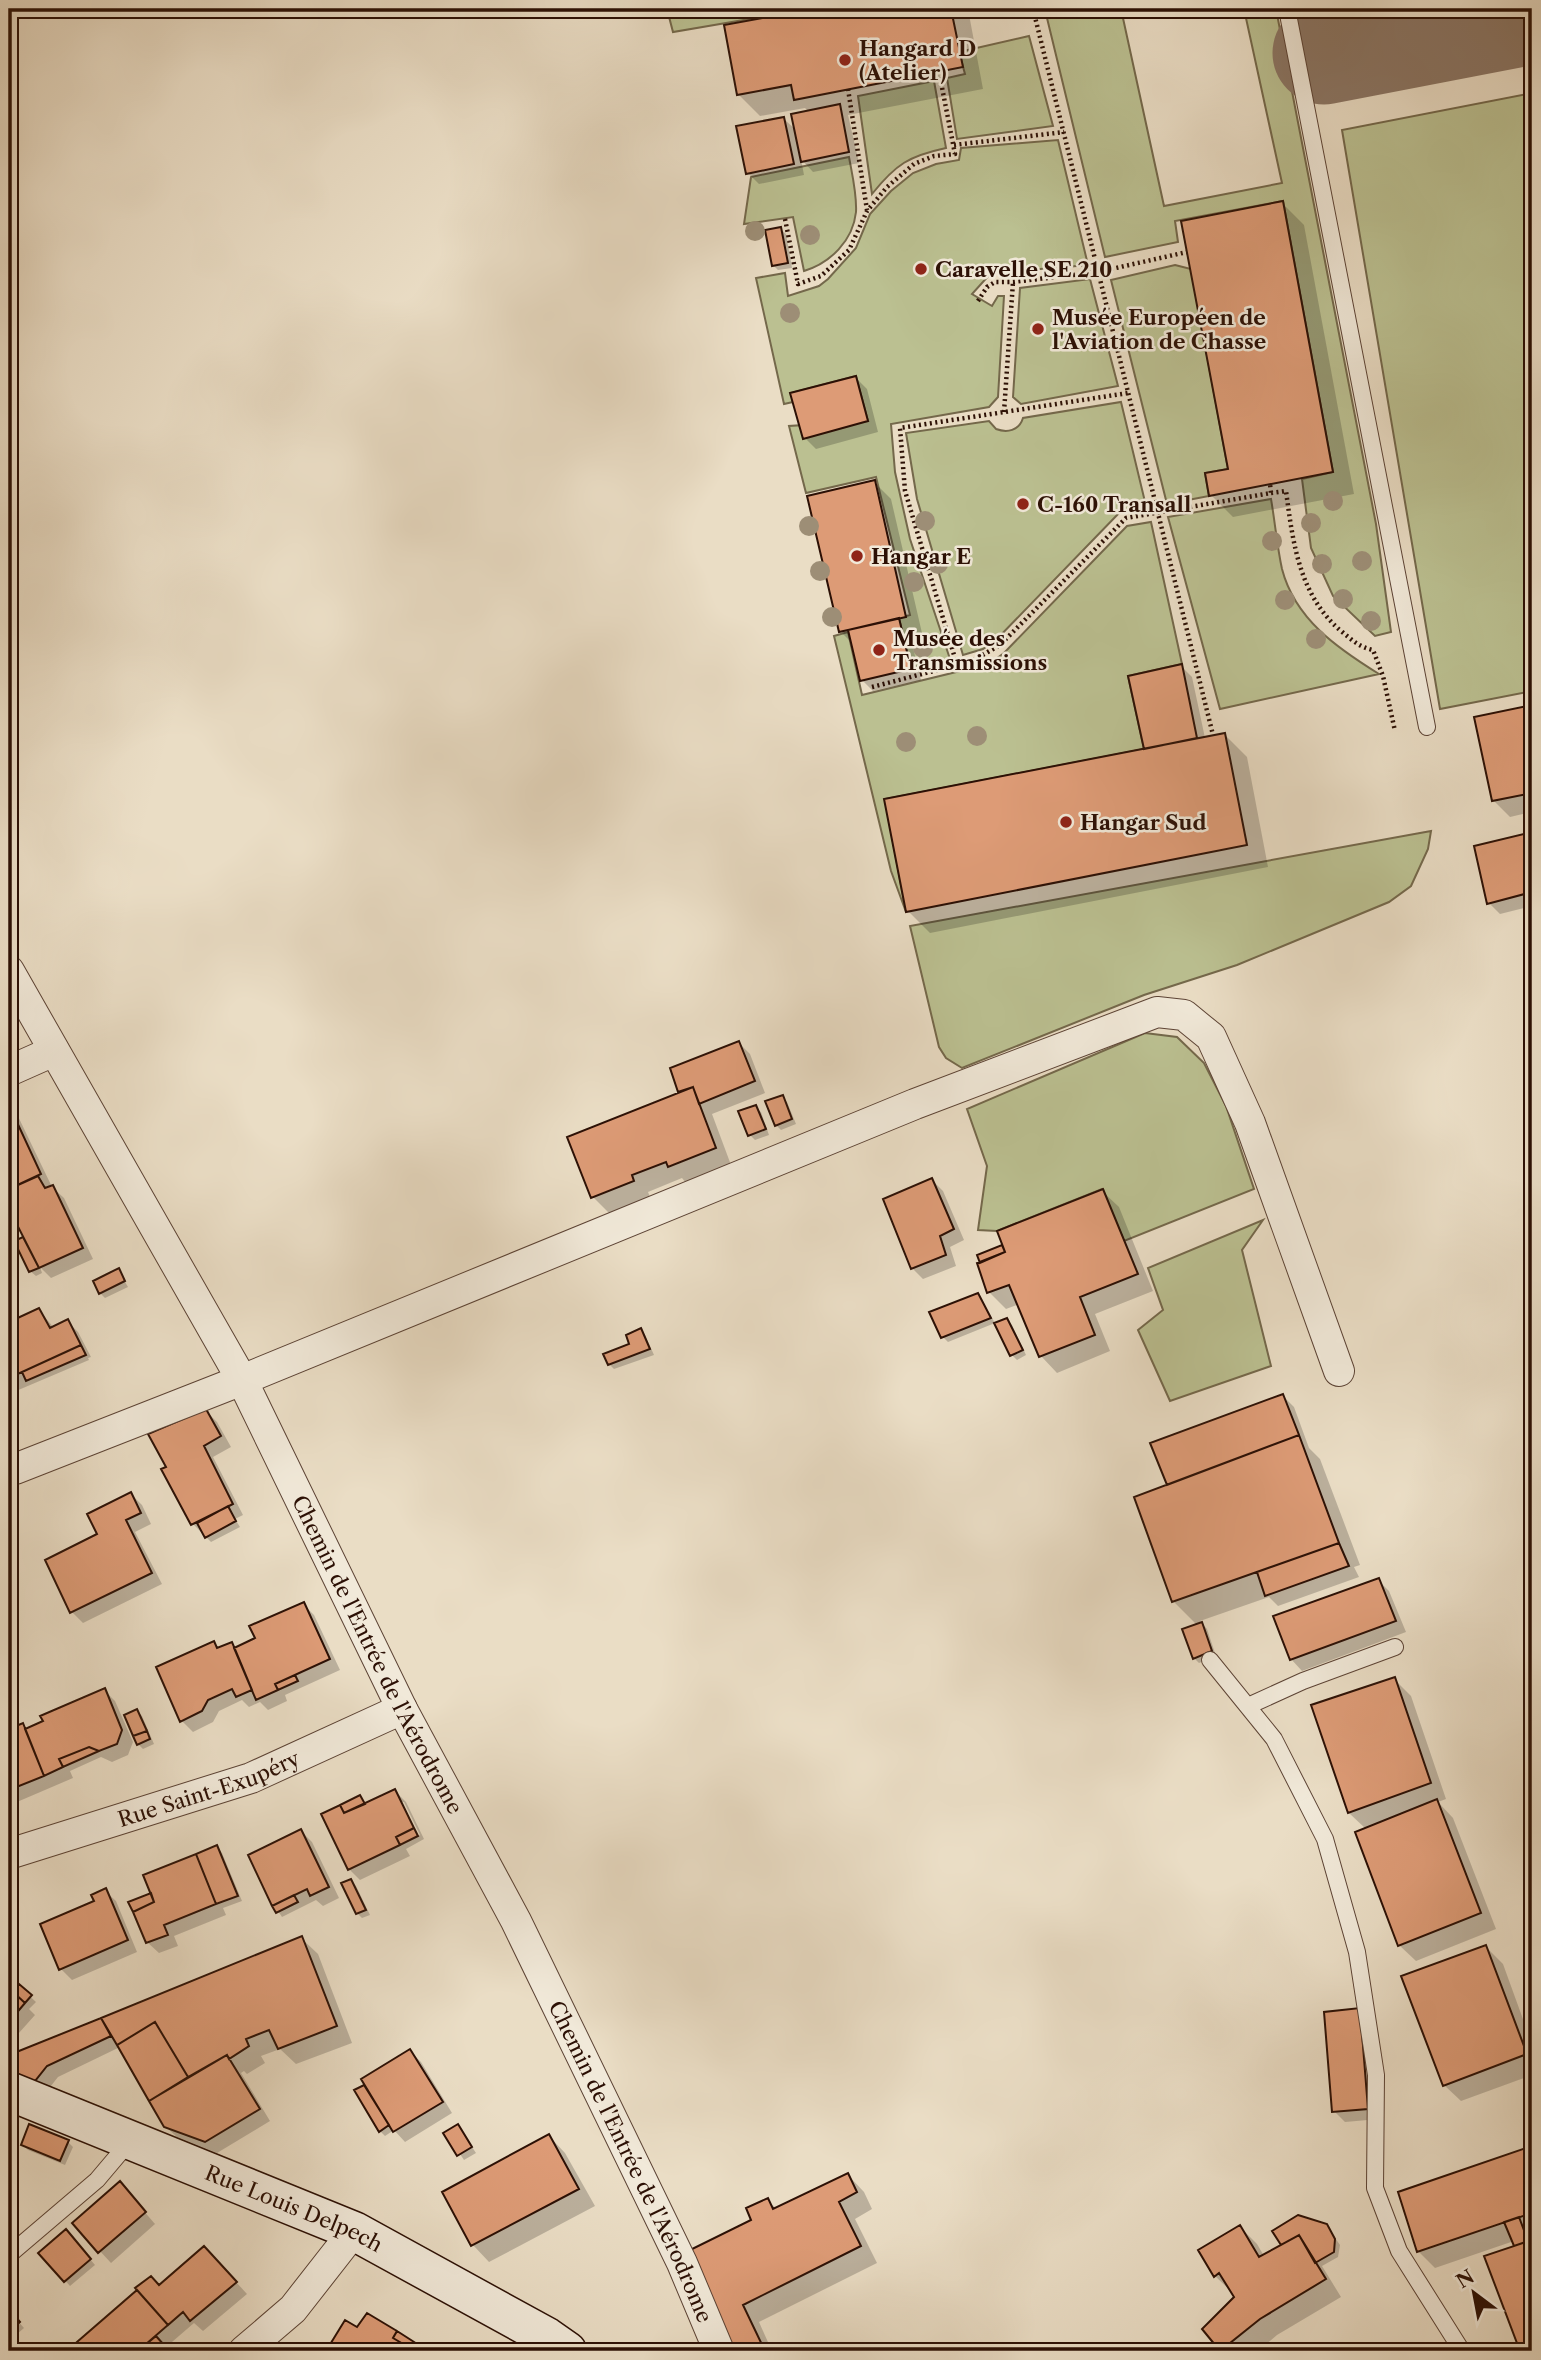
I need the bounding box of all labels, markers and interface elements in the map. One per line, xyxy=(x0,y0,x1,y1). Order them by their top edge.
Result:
place label: Hangard D (Atelier) xyxy=(859,36,976,85)
marker: Hangard D (Atelier) xyxy=(837,52,853,68)
place label: Caravelle SE 210 xyxy=(935,257,1112,282)
marker: Caravelle SE 210 xyxy=(913,261,929,277)
place label: Musée Européen de l'Aviation de Chasse xyxy=(1052,305,1266,354)
marker: Musée Européen de l'Aviation de Chasse xyxy=(1030,321,1046,337)
place label: C-160 Transall xyxy=(1037,492,1191,517)
marker: C-160 Transall xyxy=(1015,496,1031,512)
place label: Hangar E xyxy=(871,544,971,569)
marker: Hangar E xyxy=(849,548,865,564)
place label: Musée des Transmissions xyxy=(893,626,1047,675)
marker: Musée des Transmissions xyxy=(871,642,887,658)
place label: Hangar Sud xyxy=(1080,810,1206,835)
marker: Hangar Sud xyxy=(1058,814,1074,830)
street label: Chemin de l'Entrée de l'Aérodrome xyxy=(287,1491,468,1818)
street label: Rue Saint-Exupéry xyxy=(115,1745,303,1832)
street label: Chemin de l'Entrée de l'Aérodrome xyxy=(544,1997,718,2326)
street label: Rue Louis Delpech xyxy=(201,2159,387,2257)
north arrow xyxy=(1440,2258,1510,2328)
text: N xyxy=(1452,2265,1478,2293)

